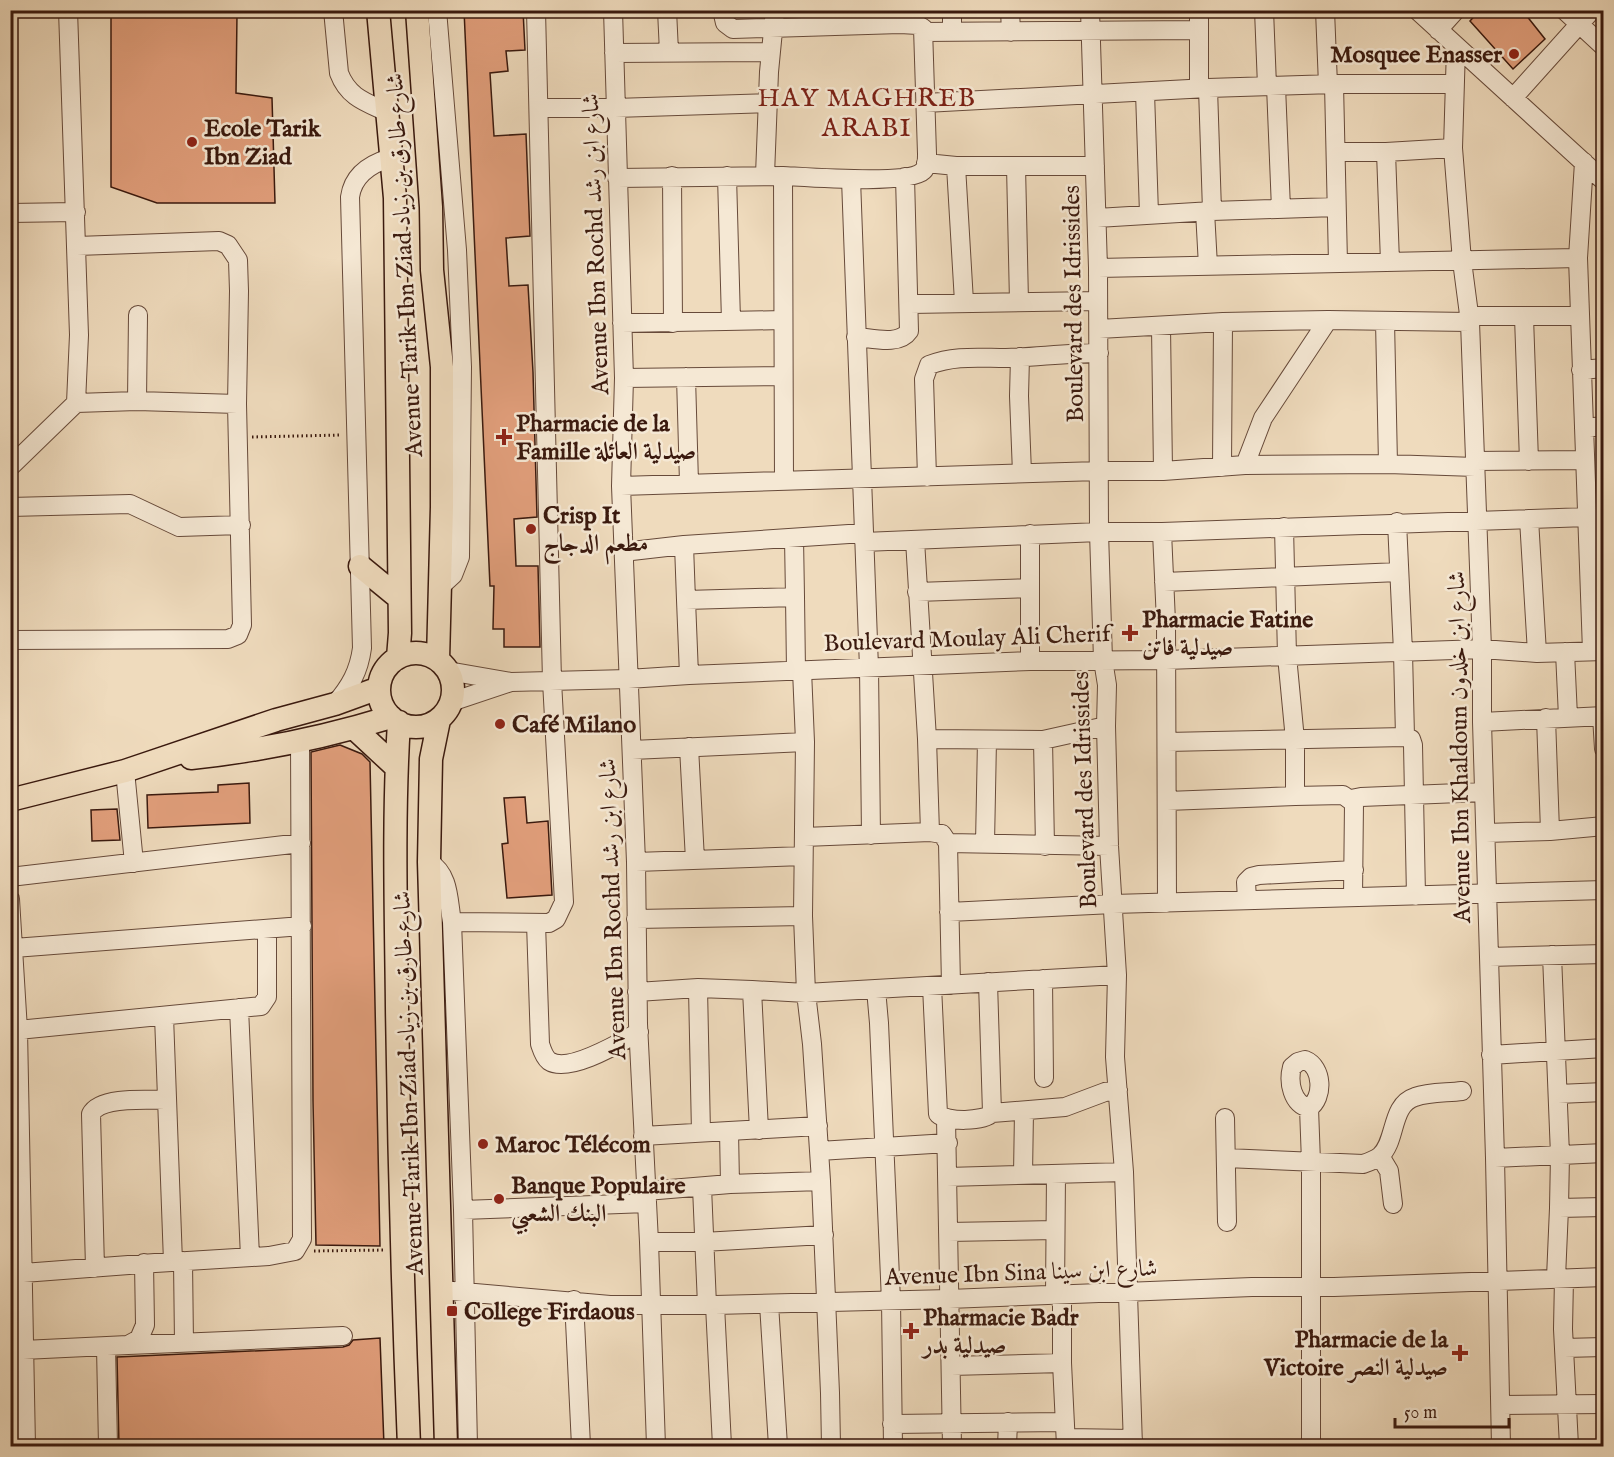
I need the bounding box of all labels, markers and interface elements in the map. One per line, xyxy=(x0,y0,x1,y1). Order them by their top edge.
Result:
place label: Mosquee Enasser xyxy=(1330,40,1502,71)
marker: Mosquee Enasser xyxy=(1507,47,1521,61)
street label: Avenue Tarik Ibn Ziad شارع طارق بن زياد xyxy=(380,72,434,459)
district label: HAY MAGHREB ARABI xyxy=(758,82,976,145)
street label: Avenue Ibn Rochd شارع ابن رشد xyxy=(576,93,620,396)
place label: Ecole Tarik Ibn Ziad xyxy=(204,114,322,173)
marker: Ecole Tarik Ibn Ziad xyxy=(185,135,199,149)
street label: Boulevard des Idrissides xyxy=(1057,185,1092,423)
place label: Pharmacie de la Famille صيدلية العائلة xyxy=(516,409,696,468)
marker: Pharmacie de la Famille صيدلية العائلة xyxy=(497,430,511,444)
place label: Crisp It مطعم الدجاج xyxy=(543,501,648,565)
marker: Crisp It مطعم الدجاج xyxy=(524,522,538,536)
street label: Avenue Ibn Khaldoun شارع ابن خلدون xyxy=(1442,571,1482,924)
place label: Pharmacie Fatine صيدلية فاتن xyxy=(1142,605,1313,664)
street label: Boulevard Moulay Ali Cherif xyxy=(823,619,1115,660)
marker: Pharmacie Fatine صيدلية فاتن xyxy=(1123,626,1137,640)
street label: Boulevard des Idrissides xyxy=(1066,671,1105,909)
place label: Café Milano xyxy=(512,710,636,741)
marker: Café Milano xyxy=(493,717,507,731)
street label: Avenue Ibn Rochd شارع ابن رشد xyxy=(593,758,637,1061)
street label: Avenue Tarik Ibn Ziad شارع طارق بن زياد xyxy=(387,890,435,1277)
place label: Maroc Télécom xyxy=(495,1130,651,1161)
marker: Maroc Télécom xyxy=(476,1137,490,1151)
place label: Banque Populaire البنك الشعبي xyxy=(511,1171,685,1235)
marker: Banque Populaire البنك الشعبي xyxy=(492,1192,506,1206)
street label: Avenue Ibn Sina شارع ابن سينا xyxy=(883,1253,1158,1297)
place label: College Firdaous xyxy=(464,1297,635,1328)
place label: Pharmacie Badr صيدلية بدر xyxy=(920,1303,1079,1362)
marker: College Firdaous xyxy=(445,1304,459,1318)
marker: Pharmacie Badr صيدلية بدر xyxy=(904,1324,918,1338)
place label: Pharmacie de la Victoire صيدلية النصر xyxy=(1263,1325,1449,1384)
marker: Pharmacie de la Victoire صيدلية النصر xyxy=(1453,1346,1467,1360)
scale bar xyxy=(1395,1391,1509,1429)
text: 50 m xyxy=(1404,1402,1437,1425)

